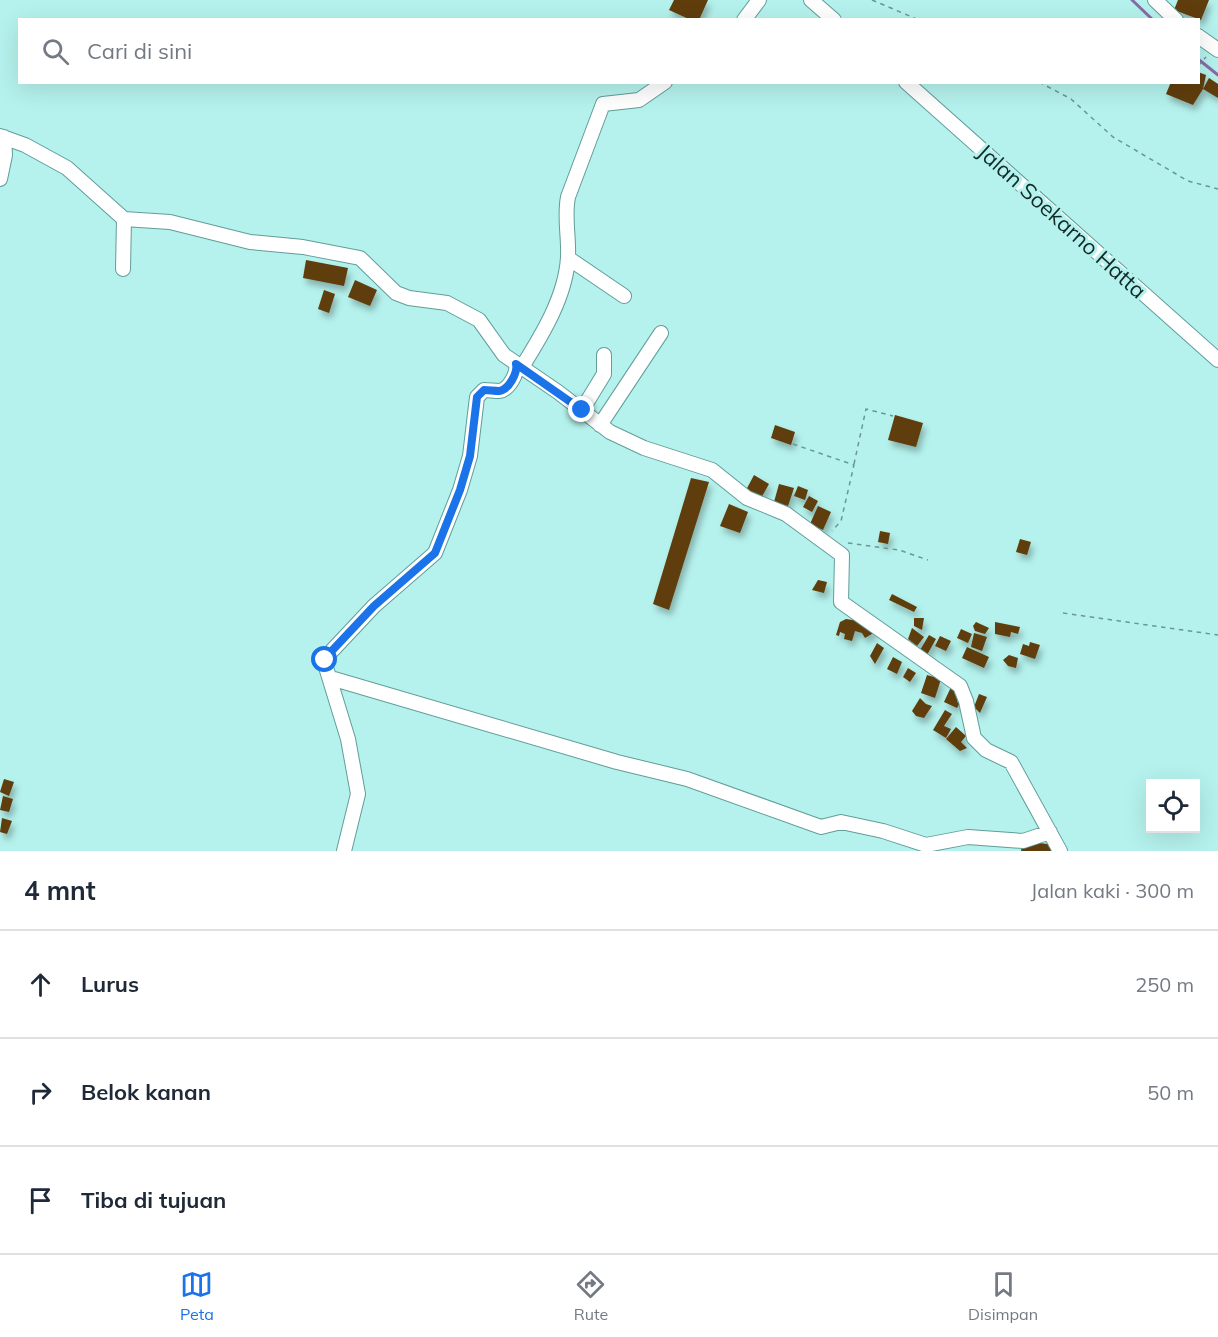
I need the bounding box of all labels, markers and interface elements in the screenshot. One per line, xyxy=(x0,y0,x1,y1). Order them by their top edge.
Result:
search box xyxy=(18,18,1200,84)
icon: search xyxy=(39,35,72,68)
text: Cari di sini xyxy=(87,37,192,65)
street label: Jalan Soekarno Hatta xyxy=(972,138,1152,304)
route end xyxy=(568,396,594,422)
route start xyxy=(311,646,337,672)
map controls xyxy=(1146,779,1200,833)
button: locate xyxy=(1146,779,1200,833)
text: 4 mnt xyxy=(24,874,96,907)
text: Jalan kaki · 300 m xyxy=(1031,878,1194,903)
icon: ahead xyxy=(24,968,57,1001)
text: Lurus xyxy=(81,970,139,998)
text: 250 m xyxy=(1135,972,1194,997)
icon: right xyxy=(24,1076,57,1109)
text: Belok kanan xyxy=(81,1078,211,1106)
text: 50 m xyxy=(1147,1080,1194,1105)
icon: arrive xyxy=(24,1184,57,1217)
text: Tiba di tujuan xyxy=(81,1186,226,1214)
tab: Peta xyxy=(180,1268,214,1324)
tab: Rute xyxy=(574,1268,608,1324)
tab: Disimpan xyxy=(968,1268,1038,1324)

